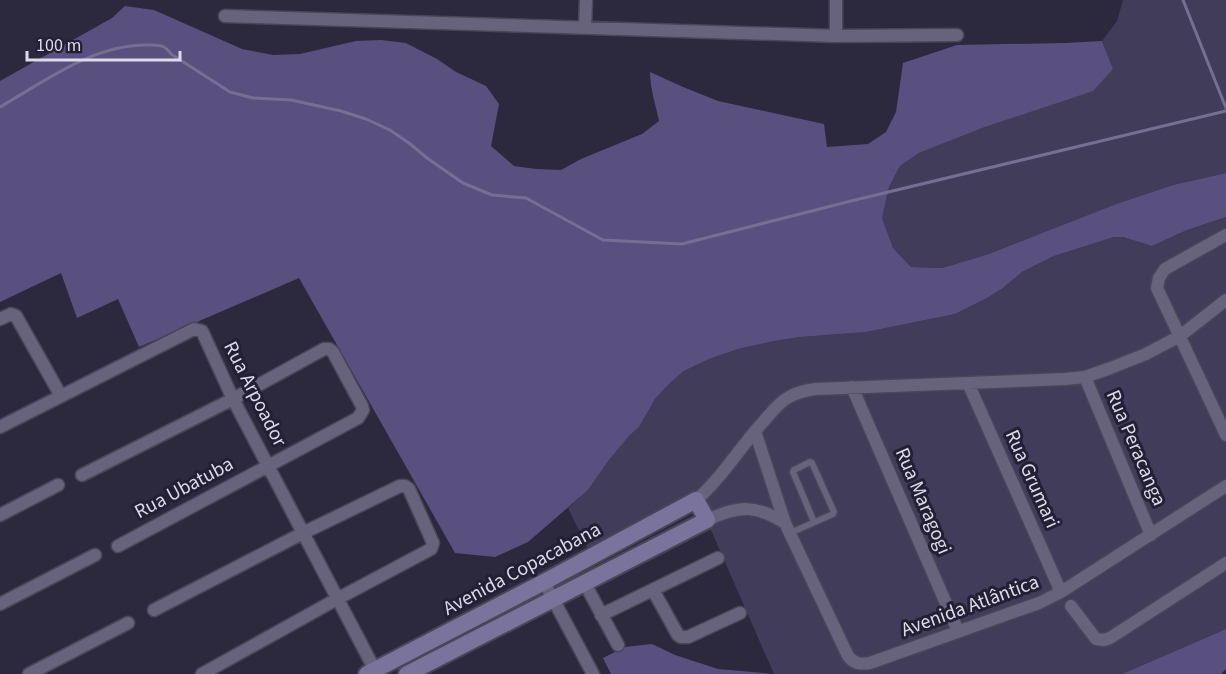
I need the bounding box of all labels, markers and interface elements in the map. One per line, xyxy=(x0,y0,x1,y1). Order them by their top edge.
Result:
scale bar xyxy=(27,24,180,62)
text: 100 m xyxy=(36,33,81,58)
street label: Rua Arpoador xyxy=(216,337,294,452)
street label: Rua Peracanga xyxy=(1099,386,1173,510)
street label: Rua Grumari xyxy=(998,425,1066,533)
street label: Rua Maragogi xyxy=(888,443,958,559)
street label: Rua Ubatuba xyxy=(130,450,238,526)
street label: Avenida Copacabana xyxy=(438,516,606,622)
street label: Avenida Atlântica xyxy=(897,568,1043,644)

